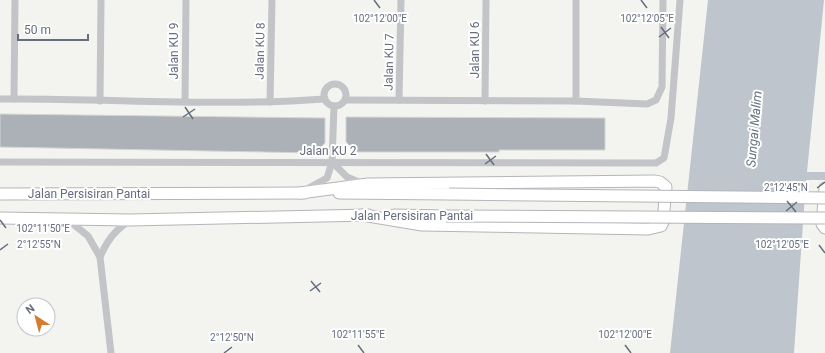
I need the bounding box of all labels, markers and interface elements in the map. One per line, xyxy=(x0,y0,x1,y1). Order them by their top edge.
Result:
text: 102°12'00"E xyxy=(353,13,407,24)
text: 102°12'05"E xyxy=(620,13,674,24)
scale bar xyxy=(18,16,88,42)
street label: Jalan KU 6 xyxy=(468,21,482,79)
street label: Jalan KU 9 xyxy=(167,22,181,80)
street label: Jalan KU 8 xyxy=(253,22,268,80)
text: 50 m xyxy=(24,23,51,37)
street label: Jalan KU 7 xyxy=(382,33,397,91)
water label: Sungai Malim xyxy=(743,90,765,168)
street label: Jalan KU 2 xyxy=(299,144,357,158)
text: 2°12'45"N xyxy=(764,182,808,193)
street label: Jalan Persisiran Pantai xyxy=(28,187,150,201)
street label: Jalan Persisiran Pantai xyxy=(351,209,473,223)
text: 102°11'50"E xyxy=(16,223,70,234)
text: 2°12'55"N xyxy=(17,239,61,250)
text: 102°12'05"E xyxy=(755,239,809,250)
north arrow xyxy=(16,297,56,337)
text: N xyxy=(23,302,38,317)
text: 102°11'55"E xyxy=(331,329,385,340)
text: 102°12'00"E xyxy=(598,329,652,340)
text: 2°12'50"N xyxy=(210,332,254,343)

